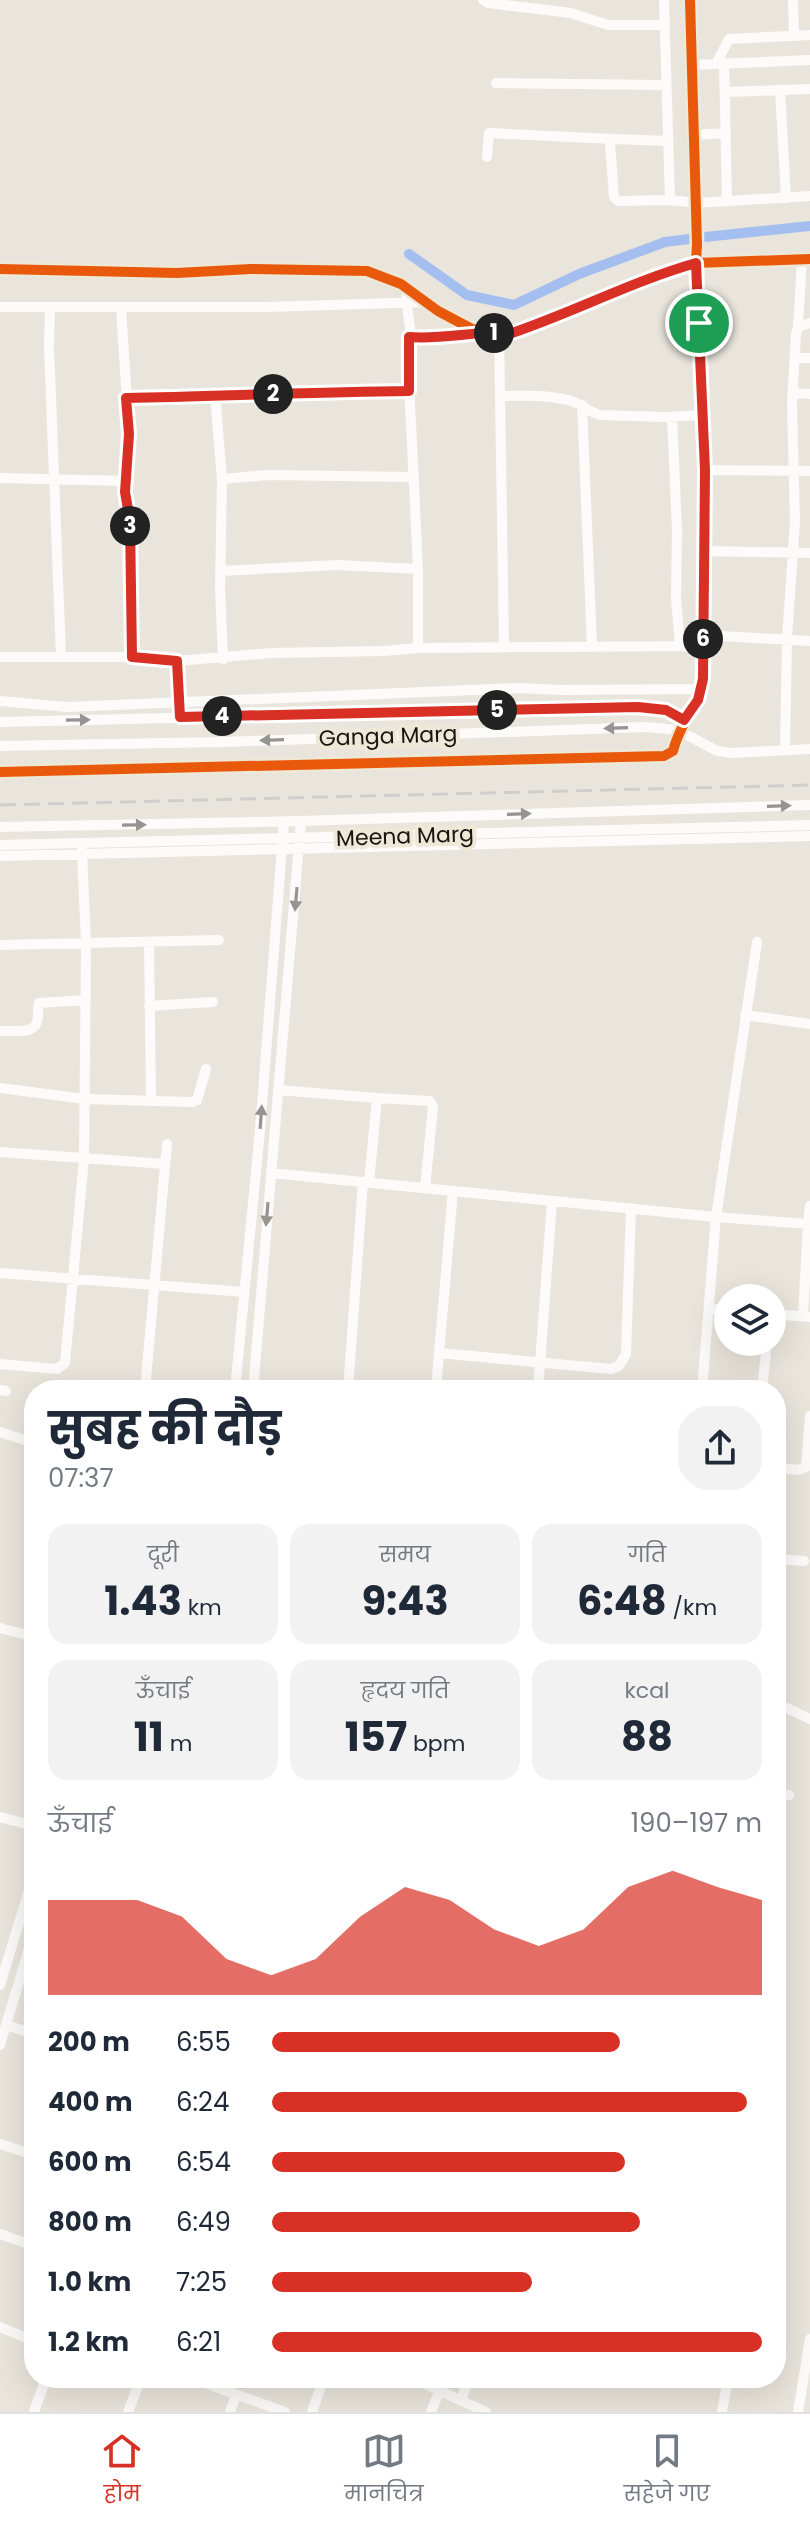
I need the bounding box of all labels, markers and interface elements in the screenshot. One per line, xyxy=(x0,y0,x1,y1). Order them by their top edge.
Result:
pin xyxy=(665,289,733,357)
icon: arrive xyxy=(677,301,721,345)
pin: 1 xyxy=(474,313,514,353)
text: 1 xyxy=(490,317,498,348)
pin: 2 xyxy=(253,374,293,414)
text: 2 xyxy=(267,378,279,409)
pin: 3 xyxy=(110,506,150,546)
text: 3 xyxy=(123,510,137,541)
pin: 6 xyxy=(683,619,723,659)
text: 6 xyxy=(696,623,710,654)
pin: 5 xyxy=(477,690,517,730)
text: 5 xyxy=(490,694,504,725)
pin: 4 xyxy=(202,696,242,736)
text: 4 xyxy=(215,700,229,731)
one-way arrow xyxy=(66,714,91,726)
street label: Ganga Marg xyxy=(318,718,458,754)
one-way arrow xyxy=(603,721,628,734)
one-way arrow xyxy=(259,734,284,747)
one-way arrow xyxy=(767,800,792,812)
one-way arrow xyxy=(507,808,532,821)
street label: Meena Marg xyxy=(336,818,474,854)
one-way arrow xyxy=(122,819,147,831)
one-way arrow xyxy=(289,887,302,912)
one-way arrow xyxy=(255,1104,268,1129)
one-way arrow xyxy=(261,1202,274,1227)
map controls xyxy=(714,1284,786,1356)
button: layers xyxy=(714,1284,786,1356)
text: सुबह की दौड़ xyxy=(48,1398,281,1459)
button: share xyxy=(678,1406,762,1490)
text: 07:37 xyxy=(48,1460,114,1496)
text: दूरी xyxy=(147,1539,179,1570)
text: समय xyxy=(379,1539,431,1570)
text: गति xyxy=(628,1539,666,1570)
text: 1.43 xyxy=(104,1573,182,1629)
text: 9:43 xyxy=(361,1573,449,1629)
text: 6:48 xyxy=(577,1573,667,1629)
text: km xyxy=(182,1592,222,1623)
text: /km xyxy=(667,1592,717,1623)
text: ऊँचाई xyxy=(136,1675,190,1706)
text: हृदय गति xyxy=(361,1675,449,1706)
text: kcal xyxy=(625,1675,669,1706)
text: 11 xyxy=(134,1709,164,1765)
text: 157 xyxy=(345,1709,407,1765)
text: 88 xyxy=(621,1709,673,1765)
text: m xyxy=(164,1728,192,1759)
text: bpm xyxy=(407,1728,465,1759)
text: ऊँचाई xyxy=(48,1805,112,1841)
text: 190–197 m xyxy=(631,1805,762,1841)
text: 200 m xyxy=(48,2024,130,2060)
text: 6:55 xyxy=(176,2024,231,2060)
text: 400 m xyxy=(48,2084,133,2120)
text: 6:24 xyxy=(176,2084,229,2120)
text: 600 m xyxy=(48,2144,132,2180)
text: 6:54 xyxy=(176,2144,231,2180)
text: 800 m xyxy=(48,2204,132,2240)
text: 6:49 xyxy=(176,2204,231,2240)
text: 1.0 km xyxy=(48,2264,131,2300)
text: 7:25 xyxy=(176,2264,227,2300)
text: 1.2 km xyxy=(48,2324,129,2360)
text: 6:21 xyxy=(176,2324,221,2360)
tab: होम xyxy=(100,2429,144,2510)
tab: मानचित्र xyxy=(344,2429,423,2510)
tab: सहेजे गए xyxy=(624,2429,710,2510)

